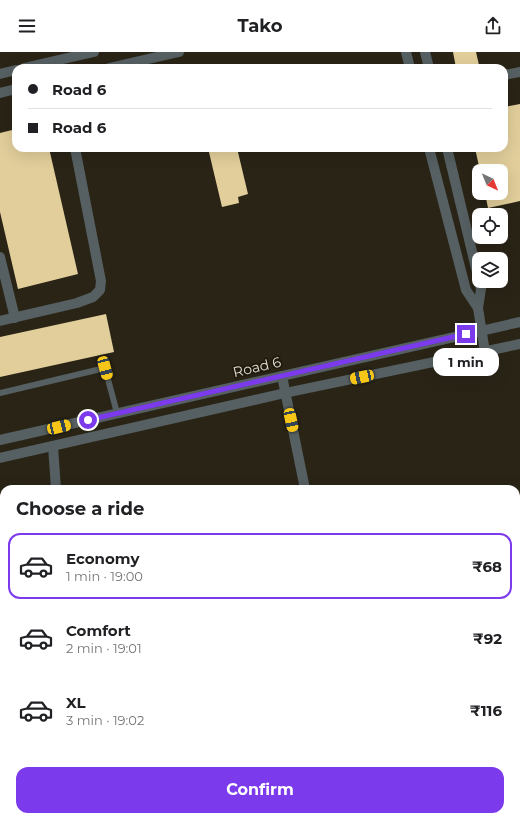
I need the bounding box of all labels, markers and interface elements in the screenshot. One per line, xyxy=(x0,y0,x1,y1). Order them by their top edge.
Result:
icon: menu xyxy=(16,15,38,37)
text: Tako xyxy=(238,15,282,37)
icon: share xyxy=(482,15,504,37)
text: Road 6 xyxy=(52,80,106,99)
text: Road 6 xyxy=(52,118,106,137)
north arrow xyxy=(472,164,508,200)
map controls xyxy=(472,164,508,288)
button: locate xyxy=(472,208,508,244)
button: layers xyxy=(472,252,508,288)
route end xyxy=(457,325,475,343)
callout: 1 min xyxy=(433,348,499,376)
street label: Road 6 xyxy=(231,353,283,381)
text: 1 min xyxy=(448,354,484,370)
car xyxy=(96,355,114,381)
car xyxy=(349,369,375,385)
car xyxy=(283,407,299,433)
route start xyxy=(79,411,97,429)
car xyxy=(46,418,72,436)
text: Choose a ride xyxy=(16,498,144,520)
icon: car xyxy=(18,548,54,584)
text: Economy xyxy=(66,549,139,568)
text: ₹68 xyxy=(472,557,502,576)
text: 1 min · 19:00 xyxy=(66,568,143,584)
icon: car xyxy=(18,620,54,656)
text: Comfort xyxy=(66,621,131,640)
text: ₹92 xyxy=(473,629,502,648)
text: 2 min · 19:01 xyxy=(66,640,142,656)
icon: car xyxy=(18,692,54,728)
text: XL xyxy=(66,693,85,712)
text: ₹116 xyxy=(470,701,502,720)
text: 3 min · 19:02 xyxy=(66,712,144,728)
button: Confirm xyxy=(16,767,504,813)

